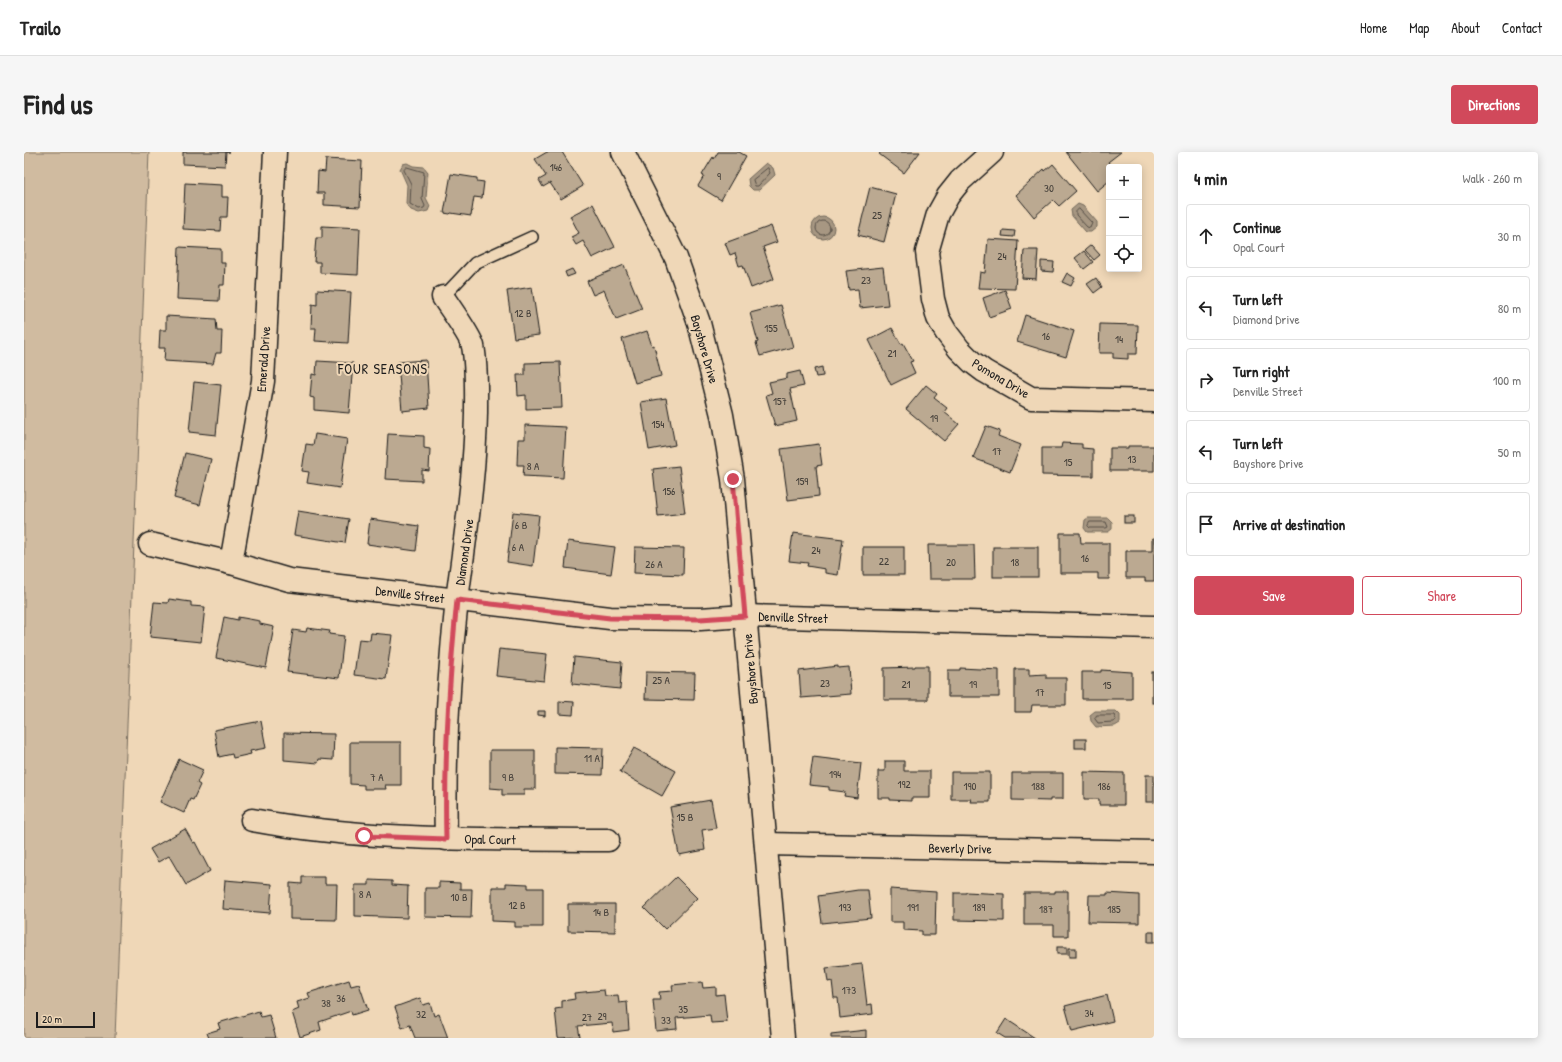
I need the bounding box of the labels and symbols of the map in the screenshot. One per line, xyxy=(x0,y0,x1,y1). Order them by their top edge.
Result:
house number: 146 xyxy=(550,160,563,174)
house number: 9 xyxy=(717,169,721,183)
house number: 30 xyxy=(1044,181,1054,195)
house number: 25 xyxy=(872,208,882,222)
house number: 24 xyxy=(997,249,1007,263)
house number: 23 xyxy=(861,273,871,287)
house number: 12 B xyxy=(514,306,532,320)
street label: Bayshore Drive xyxy=(687,313,723,385)
house number: 155 xyxy=(764,321,778,335)
street label: Emerald Drive xyxy=(252,326,274,392)
house number: 16 xyxy=(1042,329,1051,343)
house number: 14 xyxy=(1115,332,1123,346)
house number: 21 xyxy=(887,346,897,360)
street label: Pomona Drive xyxy=(969,354,1033,402)
district label: FOUR SEASONS xyxy=(337,359,428,378)
house number: 157 xyxy=(773,394,787,408)
house number: 19 xyxy=(930,411,938,425)
house number: 154 xyxy=(652,417,664,431)
house number: 17 xyxy=(992,444,1002,458)
house number: 13 xyxy=(1128,452,1137,466)
house number: 15 xyxy=(1064,455,1073,469)
house number: 8 A xyxy=(527,459,540,473)
route end xyxy=(724,470,742,488)
house number: 159 xyxy=(796,474,808,488)
house number: 156 xyxy=(662,484,676,498)
street label: Diamond Drive xyxy=(450,518,478,586)
house number: 6 B xyxy=(515,518,528,532)
house number: 6 A xyxy=(512,540,525,554)
house number: 24 xyxy=(811,543,821,557)
house number: 16 xyxy=(1081,551,1090,565)
house number: 22 xyxy=(879,554,889,568)
house number: 20 xyxy=(946,555,956,569)
house number: 18 xyxy=(1011,555,1020,569)
house number: 26 A xyxy=(645,557,663,571)
street label: Denville Street xyxy=(374,581,446,607)
street label: Denville Street xyxy=(758,607,829,627)
street label: Bayshore Drive xyxy=(738,633,762,705)
house number: 25 A xyxy=(652,673,670,687)
house number: 23 xyxy=(820,676,830,690)
house number: 21 xyxy=(901,677,911,691)
house number: 19 xyxy=(969,677,977,691)
house number: 15 xyxy=(1103,678,1112,692)
house number: 17 xyxy=(1035,685,1045,699)
house number: 11 A xyxy=(584,751,601,765)
house number: 194 xyxy=(829,767,841,781)
house number: 7 A xyxy=(370,770,384,784)
house number: 9 B xyxy=(502,770,514,784)
house number: 192 xyxy=(897,777,911,791)
house number: 190 xyxy=(964,779,977,793)
house number: 188 xyxy=(1031,779,1045,793)
house number: 186 xyxy=(1097,779,1111,793)
house number: 15 B xyxy=(677,810,694,824)
route start xyxy=(355,827,373,845)
street label: Opal Court xyxy=(464,830,516,848)
street label: Beverly Drive xyxy=(928,838,992,858)
house number: 8 A xyxy=(359,887,372,901)
house number: 10 B xyxy=(450,890,468,904)
house number: 12 B xyxy=(508,898,526,912)
house number: 193 xyxy=(839,900,852,914)
house number: 191 xyxy=(907,900,919,914)
house number: 189 xyxy=(973,900,985,914)
house number: 187 xyxy=(1039,902,1053,916)
house number: 185 xyxy=(1107,902,1121,916)
house number: 14 B xyxy=(593,905,610,919)
house number: 173 xyxy=(842,983,856,997)
house number: 36 xyxy=(336,991,346,1005)
house number: 38 xyxy=(321,996,331,1010)
house number: 35 xyxy=(678,1002,688,1016)
house number: 34 xyxy=(1084,1006,1094,1020)
house number: 32 xyxy=(416,1007,426,1021)
house number: 29 xyxy=(597,1009,607,1023)
scale bar xyxy=(36,1010,95,1029)
house number: 27 xyxy=(582,1010,592,1024)
house number: 33 xyxy=(661,1013,671,1027)

